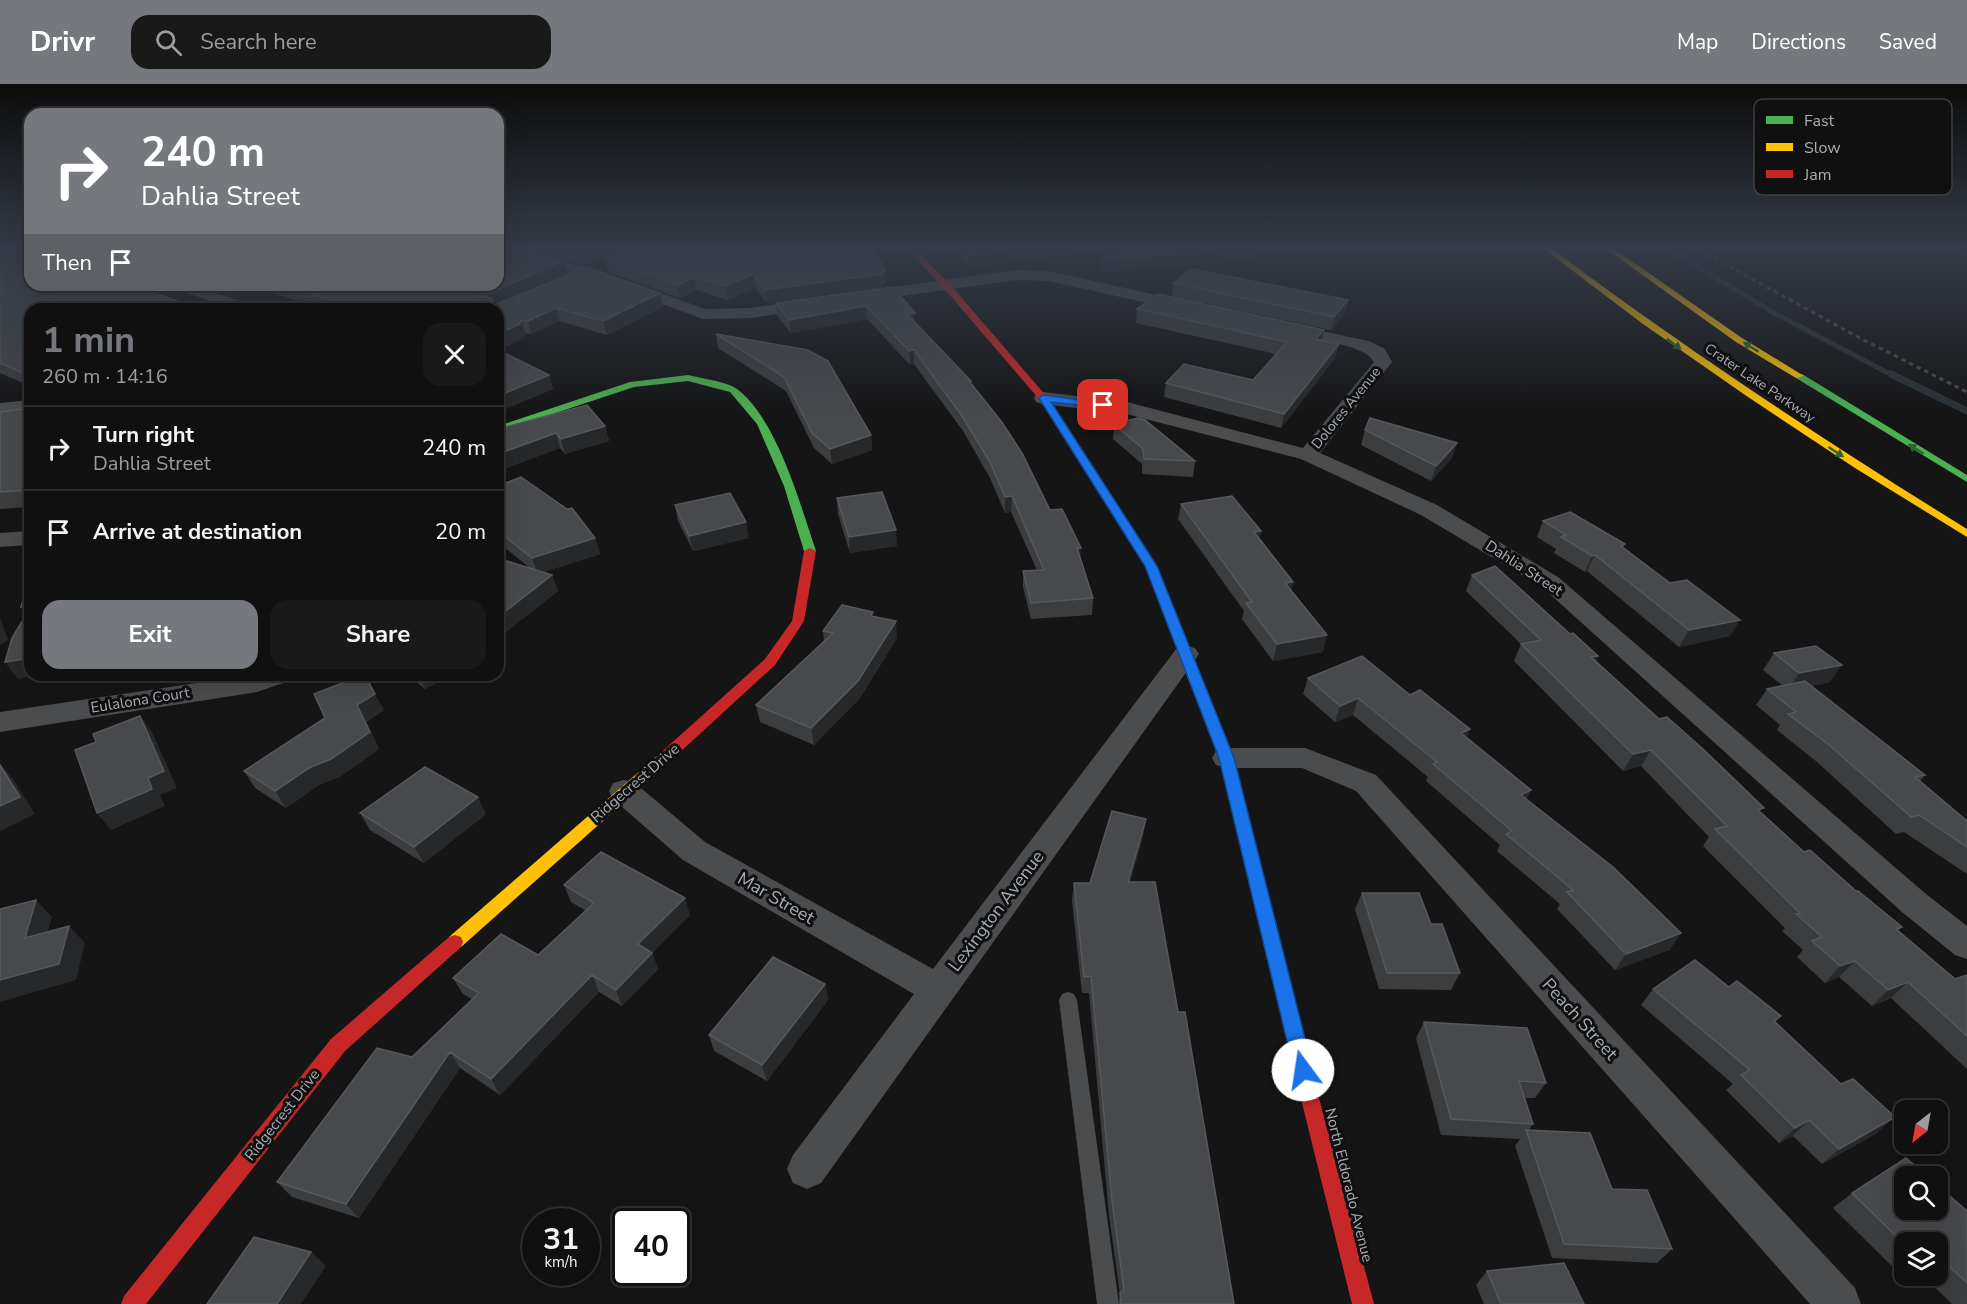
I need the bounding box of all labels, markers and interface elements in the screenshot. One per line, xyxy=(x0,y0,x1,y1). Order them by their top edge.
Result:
search box xyxy=(131,15,551,69)
text: Drivr xyxy=(30,23,95,61)
icon: search xyxy=(152,26,185,59)
text: Search here xyxy=(200,27,317,57)
text: Map xyxy=(1677,28,1718,56)
text: Directions xyxy=(1751,28,1846,56)
text: Saved xyxy=(1879,28,1937,56)
legend xyxy=(1754,99,1952,195)
text: Fast xyxy=(1804,110,1835,132)
text: 240 m xyxy=(141,124,265,181)
icon: right xyxy=(42,132,120,210)
text: Slow xyxy=(1804,137,1841,159)
text: Jam xyxy=(1803,164,1831,186)
text: Dahlia Street xyxy=(141,178,300,215)
icon: arrive xyxy=(104,246,137,279)
text: Then xyxy=(42,248,92,278)
text: 1 min xyxy=(42,316,135,365)
button: close xyxy=(423,323,486,386)
one-way arrow xyxy=(1666,338,1681,350)
street label: Crater Lake Parkway xyxy=(1701,339,1820,428)
one-way arrow xyxy=(1743,341,1759,352)
text: 260 m · 14:16 xyxy=(42,363,168,390)
street label: Dolores Avenue xyxy=(1307,363,1385,453)
pin xyxy=(1077,379,1128,430)
icon: arrive xyxy=(1086,388,1119,421)
text: Turn right xyxy=(93,420,194,450)
icon: right xyxy=(42,432,75,465)
text: 240 m xyxy=(422,433,486,463)
one-way arrow xyxy=(1908,444,1924,455)
one-way arrow xyxy=(1828,447,1844,458)
text: Dahlia Street xyxy=(93,450,211,477)
icon: arrive xyxy=(42,516,75,549)
text: Arrive at destination xyxy=(93,517,302,547)
text: 20 m xyxy=(435,517,486,547)
street label: Dahlia Street xyxy=(1482,536,1567,601)
button: Exit xyxy=(42,600,258,669)
button: Share xyxy=(270,600,486,669)
street label: Eulalona Court xyxy=(89,682,192,718)
street label: Ridgecrest Drive xyxy=(587,739,683,827)
street label: Lexington Avenue xyxy=(943,846,1049,976)
street label: Mar Street xyxy=(733,866,819,930)
street label: Peach Street xyxy=(1537,973,1624,1066)
position arrow xyxy=(1271,1038,1335,1102)
street label: Ridgecrest Drive xyxy=(240,1065,324,1165)
north arrow xyxy=(1894,1100,1948,1154)
map controls xyxy=(1894,1100,1948,1286)
street label: North Eldorado Avenue xyxy=(1320,1106,1378,1264)
button: search xyxy=(1894,1166,1948,1220)
speed limit sign: 40 xyxy=(612,1208,690,1286)
text: 31 xyxy=(543,1219,579,1260)
button: layers xyxy=(1894,1232,1948,1286)
text: km/h xyxy=(544,1252,578,1272)

